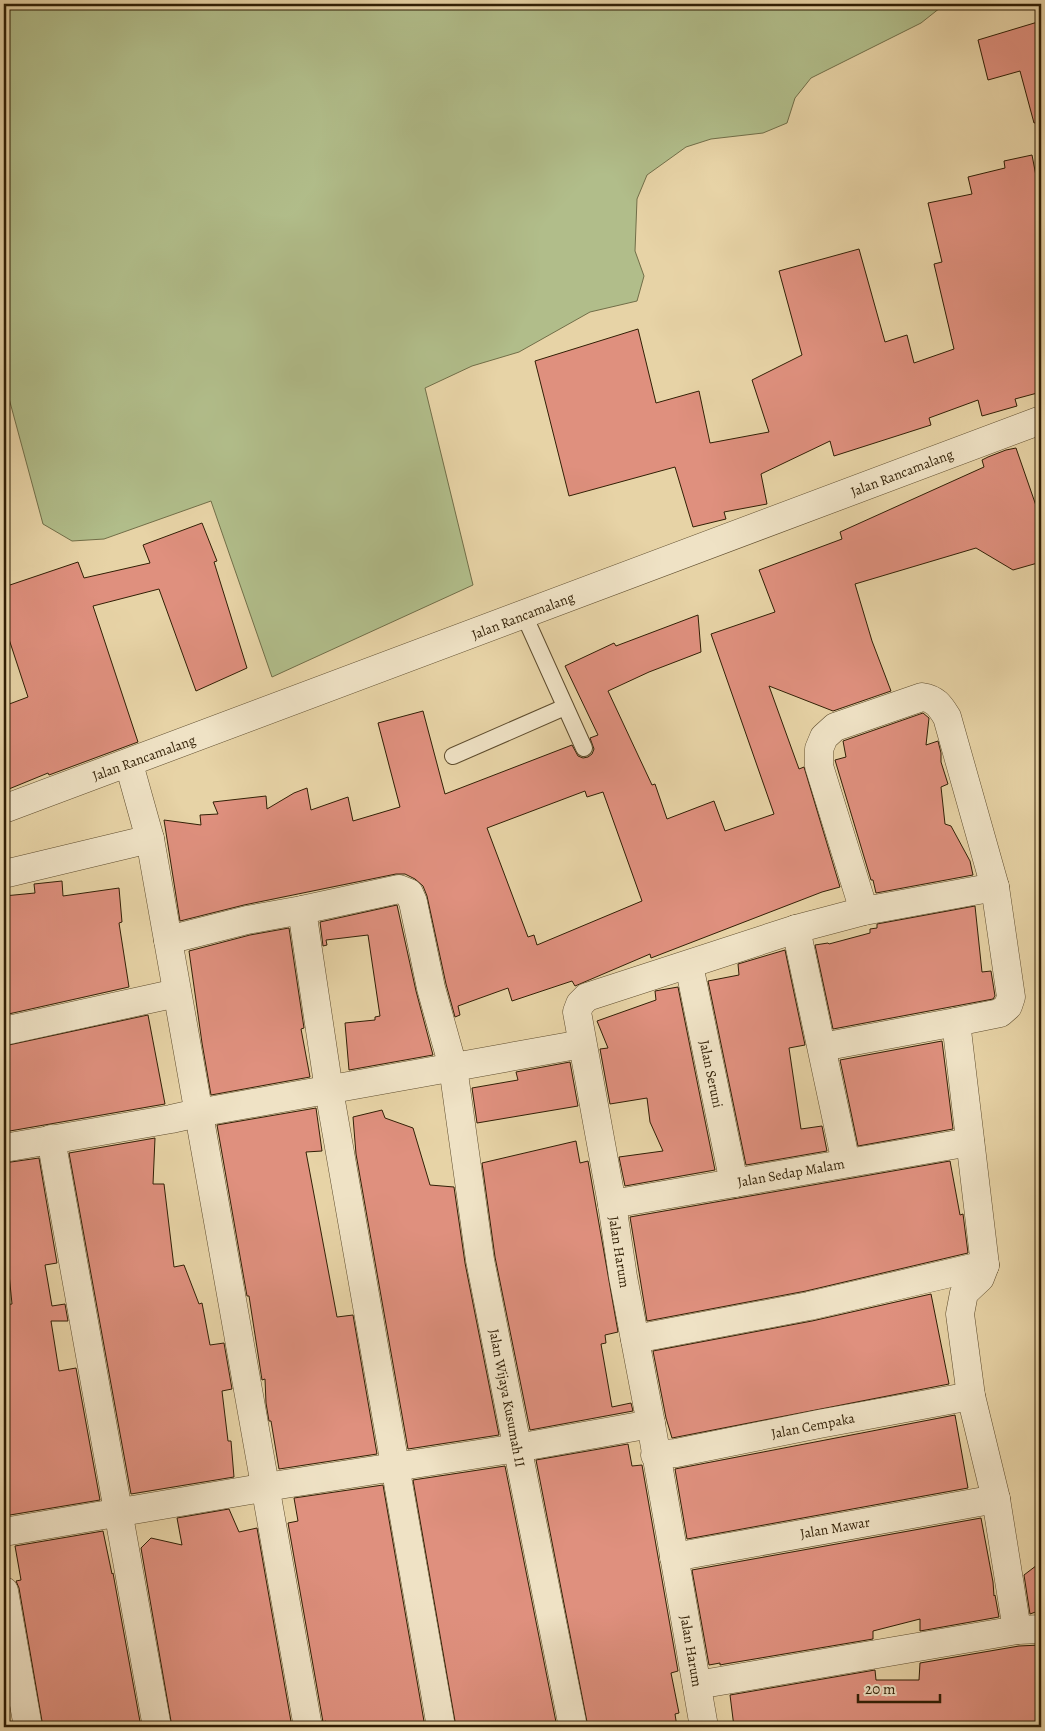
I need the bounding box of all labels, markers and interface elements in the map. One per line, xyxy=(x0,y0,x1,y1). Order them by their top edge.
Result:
street label: Jalan Rancamalang xyxy=(848,445,956,501)
street label: Jalan Rancamalang xyxy=(469,588,577,644)
street label: Jalan Rancamalang xyxy=(90,730,198,786)
street label: Jalan Seruni xyxy=(695,1038,727,1110)
street label: Jalan Sedap Malam xyxy=(736,1154,846,1192)
street label: Jalan Harum xyxy=(604,1215,634,1290)
street label: Jalan Wijaya Kusumah II xyxy=(484,1327,530,1469)
street label: Jalan Cempaka xyxy=(770,1409,857,1443)
street label: Jalan Mawar xyxy=(799,1512,872,1543)
street label: Jalan Harum xyxy=(675,1614,707,1689)
scale bar xyxy=(858,1671,940,1703)
text: 20 m xyxy=(865,1679,896,1699)

